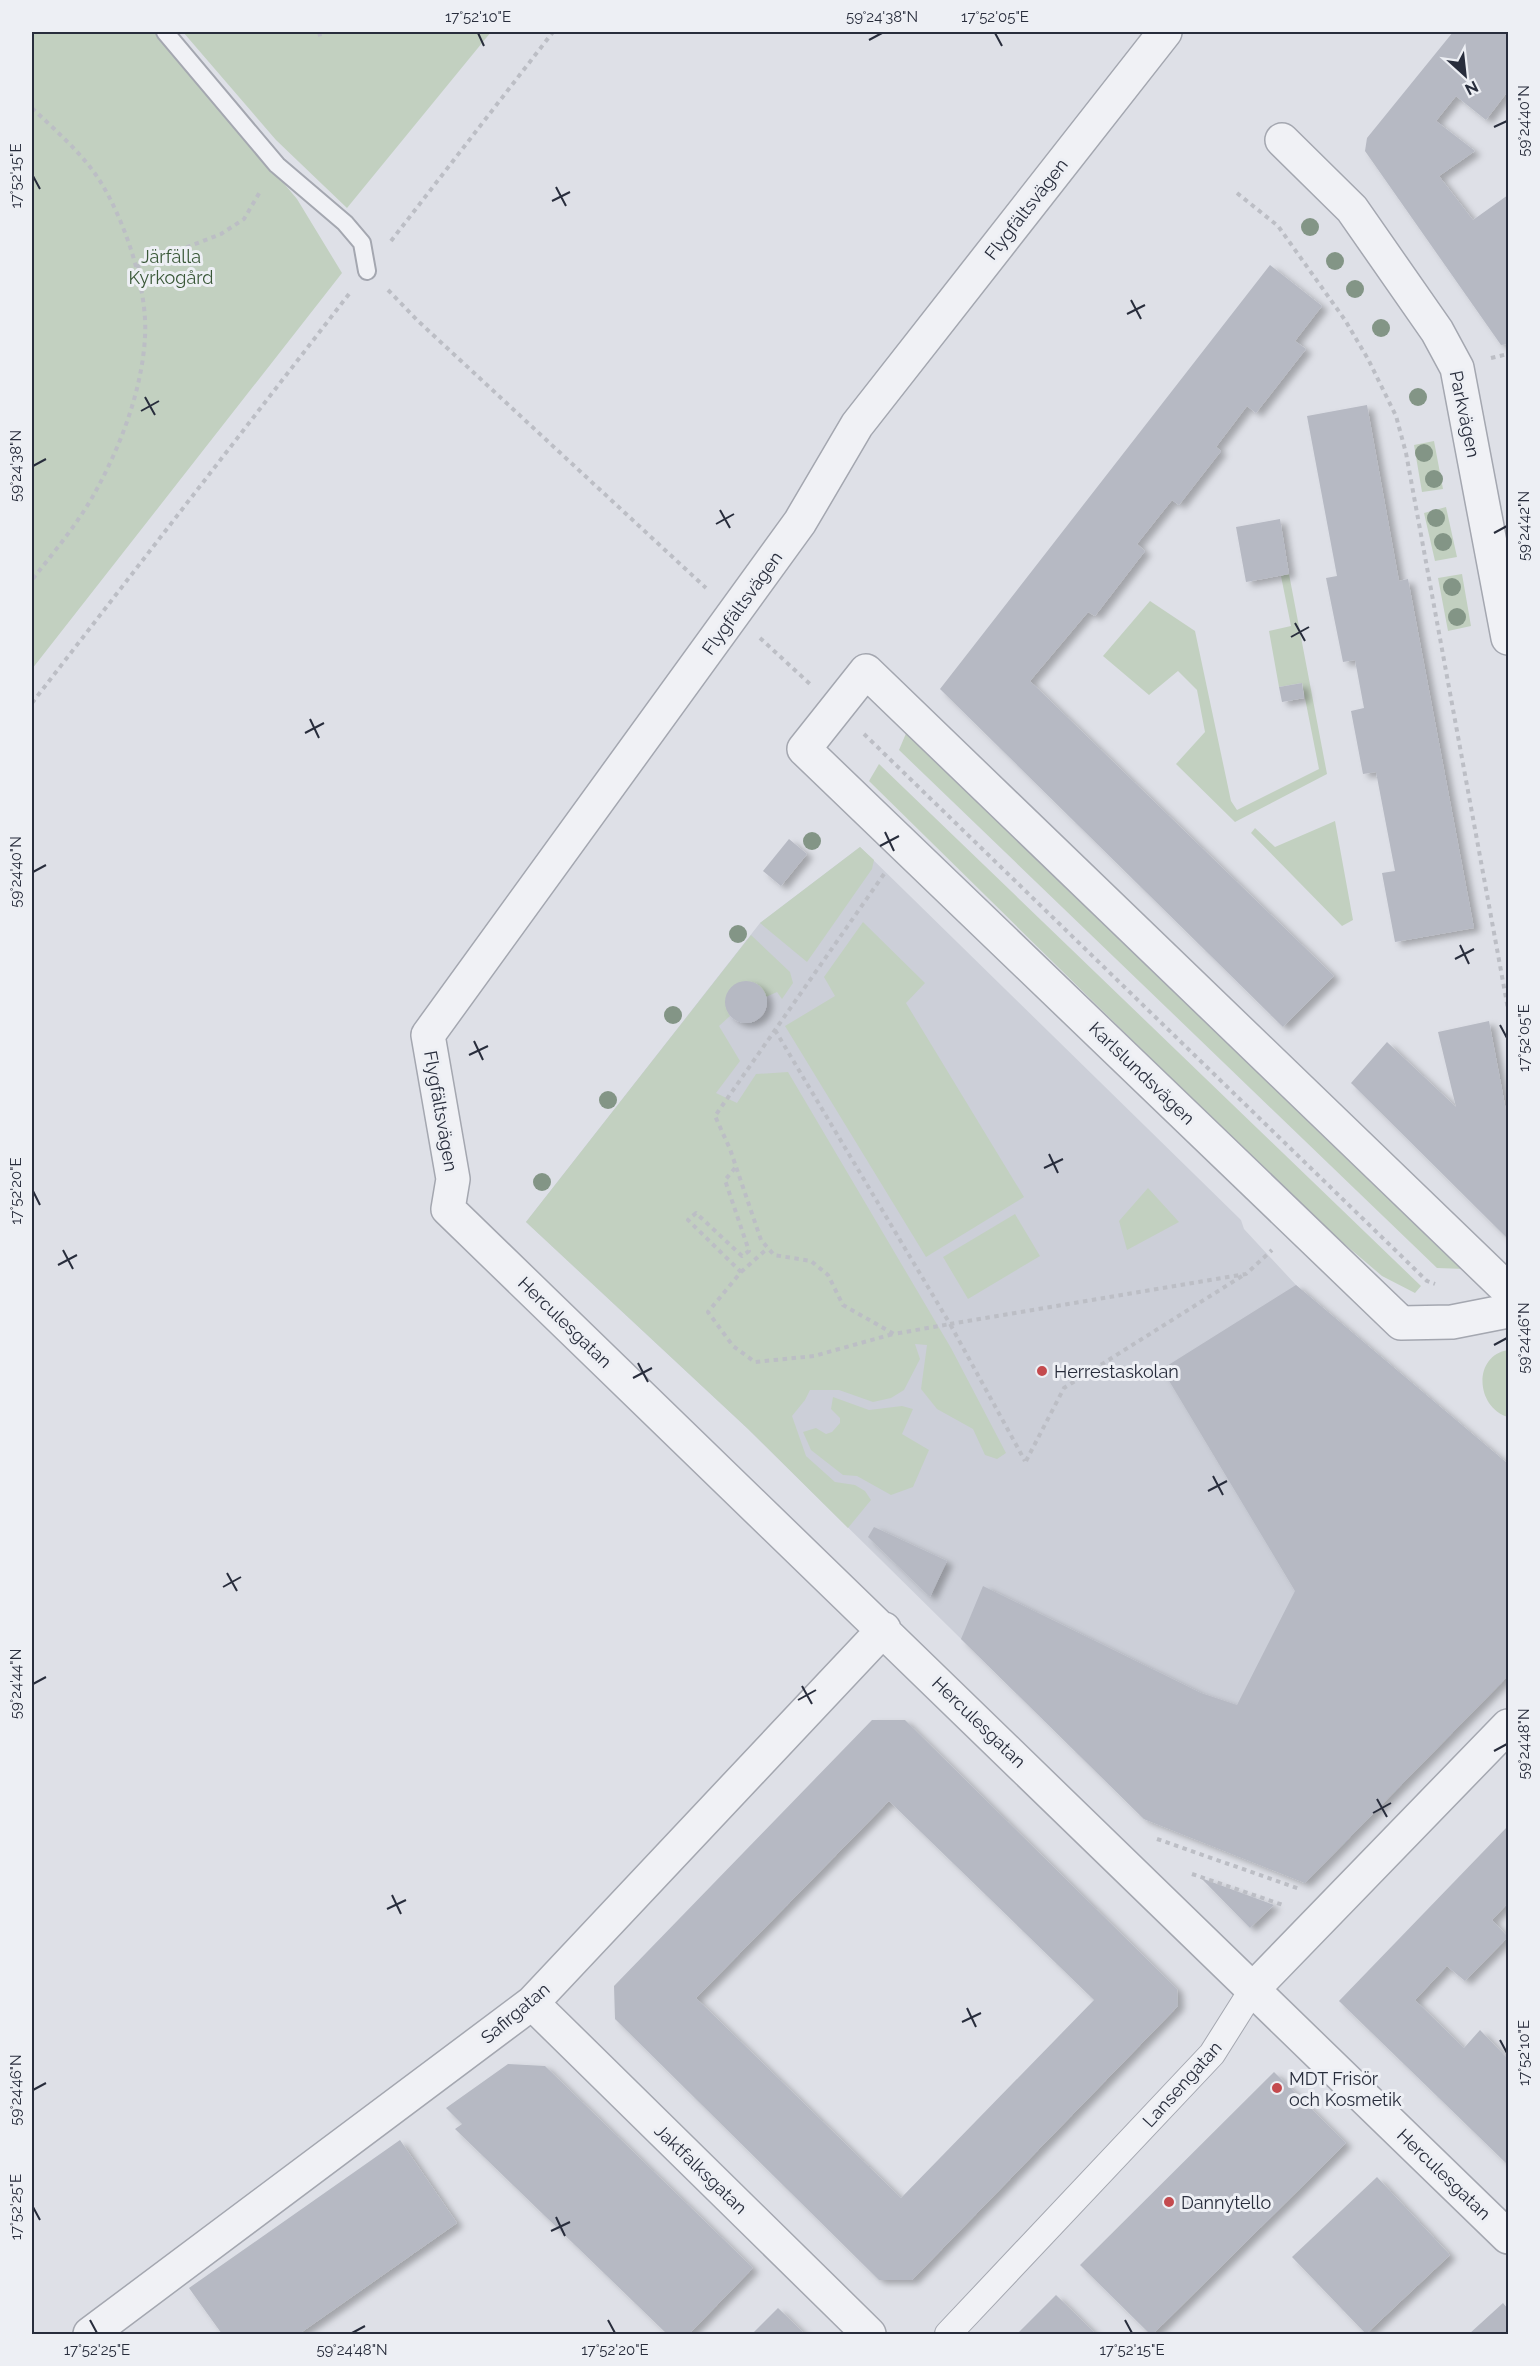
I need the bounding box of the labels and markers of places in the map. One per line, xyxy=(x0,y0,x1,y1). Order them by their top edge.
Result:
place label: Herrestaskolan xyxy=(1054,1361,1179,1382)
marker: Herrestaskolan xyxy=(1035,1364,1049,1378)
place label: MDT Frisör och Kosmetik xyxy=(1289,2068,1402,2110)
marker: MDT Frisör och Kosmetik xyxy=(1270,2081,1284,2095)
place label: Dannytello xyxy=(1181,2192,1271,2213)
marker: Dannytello xyxy=(1162,2195,1176,2209)

